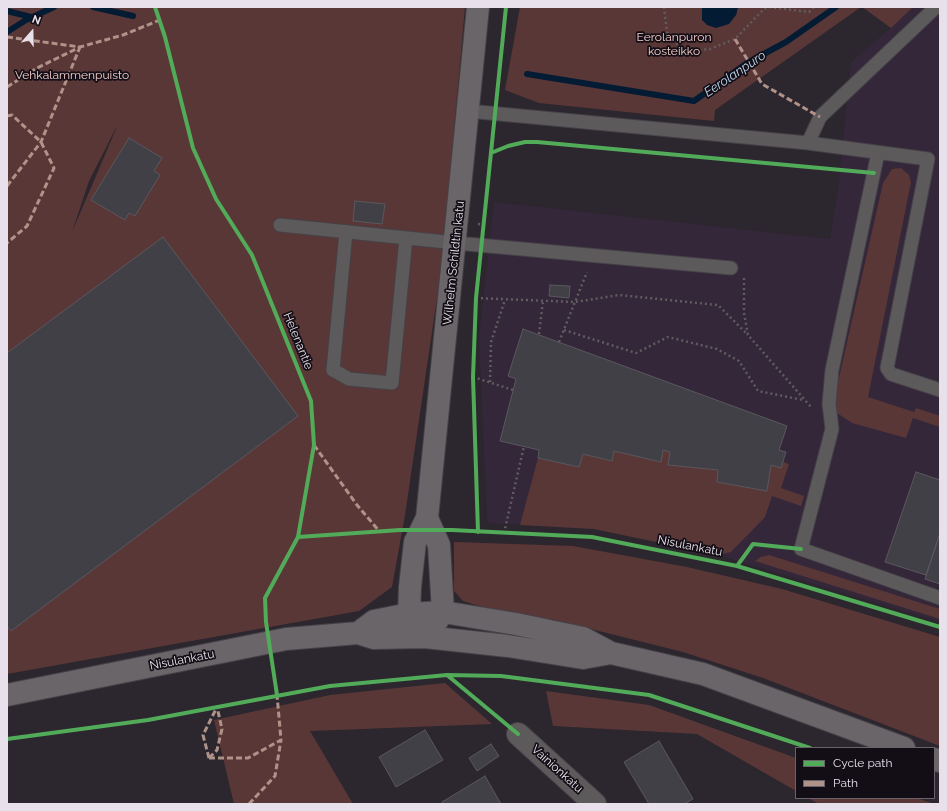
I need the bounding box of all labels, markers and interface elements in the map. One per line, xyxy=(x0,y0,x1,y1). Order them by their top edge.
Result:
north arrow xyxy=(12,12,52,52)
text: N xyxy=(30,13,42,28)
park label: Eerolanpuron kosteikko xyxy=(637,30,711,58)
water label: Eerolanpuro xyxy=(701,48,769,100)
park label: Vehkalammenpuisto xyxy=(15,68,129,82)
street label: Wilhelm Schildtin katu xyxy=(440,200,468,326)
street label: Helenantie xyxy=(280,310,316,372)
street label: Nisulankatu xyxy=(656,533,724,559)
street label: Nisulankatu xyxy=(148,647,216,673)
street label: Vainionkatu xyxy=(528,742,586,796)
legend xyxy=(795,747,935,799)
text: Cycle path xyxy=(833,756,892,770)
text: Path xyxy=(833,776,858,790)

